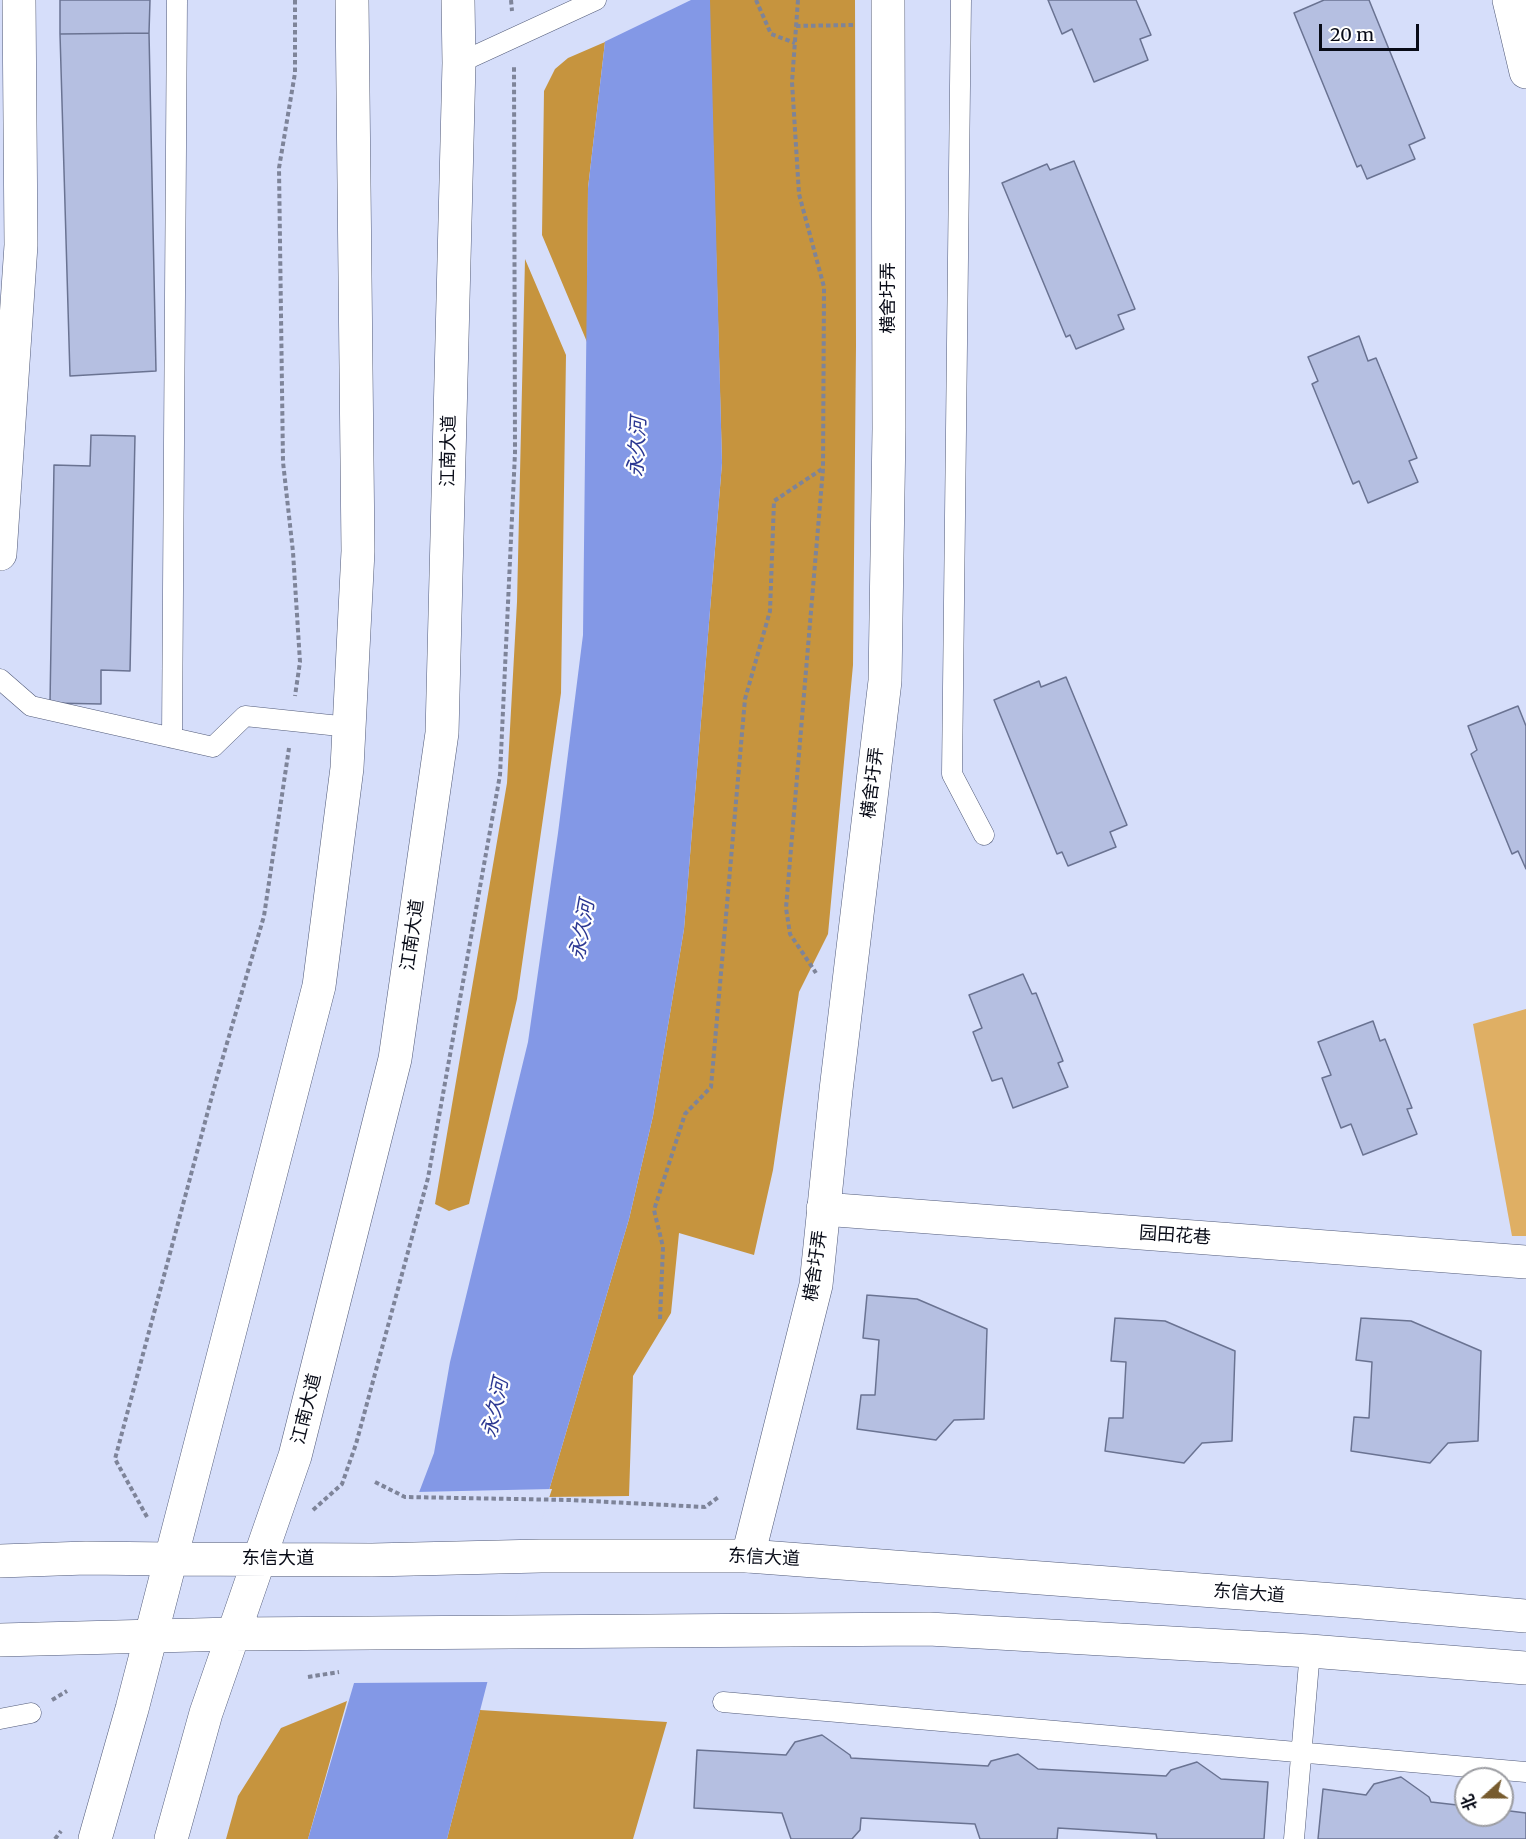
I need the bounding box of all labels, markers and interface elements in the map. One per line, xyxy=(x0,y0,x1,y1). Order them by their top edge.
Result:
scale bar xyxy=(1322,12,1422,50)
text: 20 m xyxy=(1330,23,1374,46)
street label: 横舍圩弄 xyxy=(878,262,900,334)
street label: 江南大道 xyxy=(438,415,460,487)
water label: 永久河 xyxy=(624,416,652,478)
street label: 横舍圩弄 xyxy=(858,746,888,820)
street label: 江南大道 xyxy=(397,898,429,972)
water label: 永久河 xyxy=(566,898,600,962)
street label: 园田花巷 xyxy=(1138,1223,1212,1249)
street label: 横舍圩弄 xyxy=(800,1229,832,1303)
street label: 江南大道 xyxy=(288,1371,326,1447)
water label: 永久河 xyxy=(478,1376,514,1440)
street label: 东信大道 xyxy=(727,1545,801,1571)
street label: 东信大道 xyxy=(242,1548,314,1570)
street label: 东信大道 xyxy=(1212,1581,1286,1607)
north arrow xyxy=(1454,1767,1514,1827)
text: 北 xyxy=(1457,1792,1481,1814)

